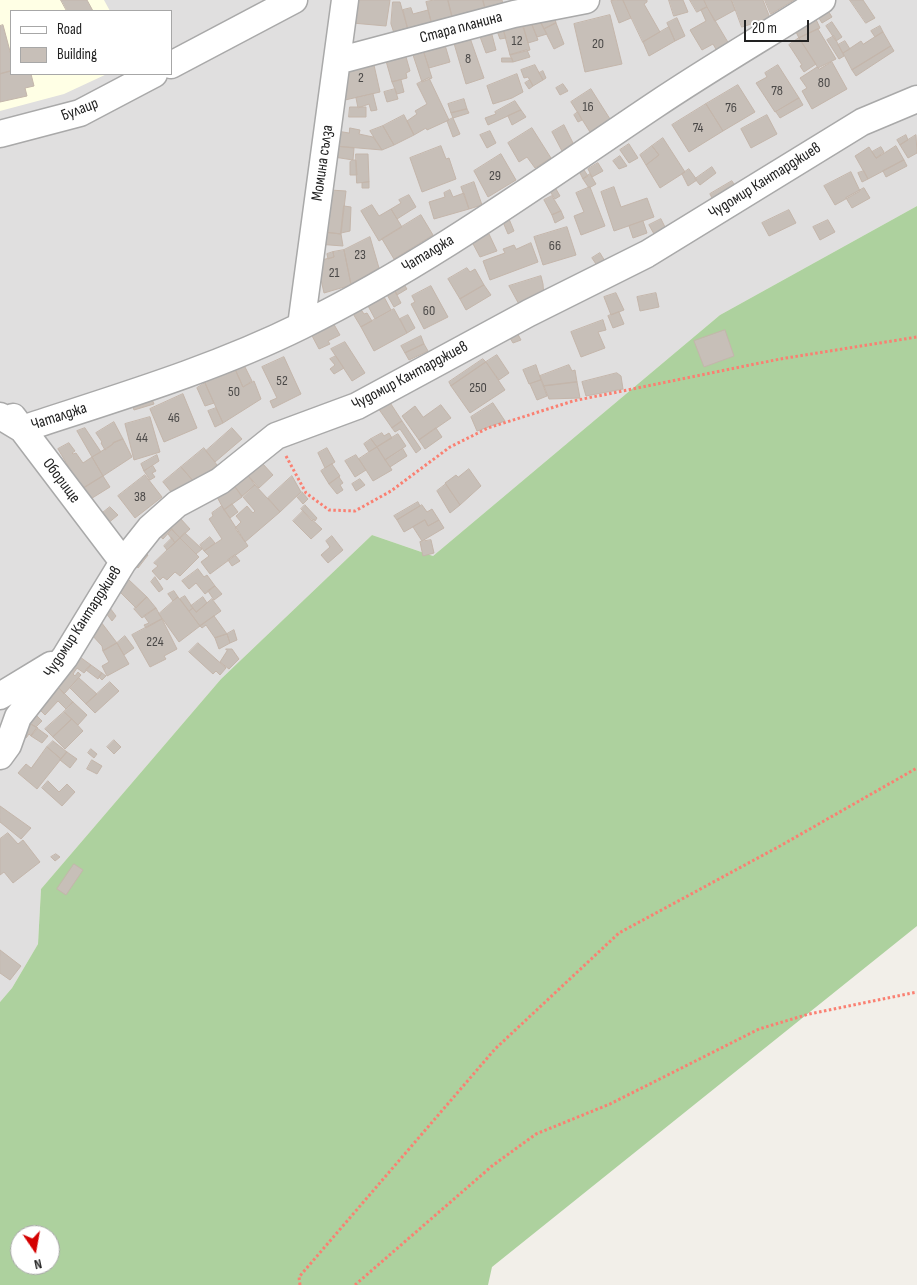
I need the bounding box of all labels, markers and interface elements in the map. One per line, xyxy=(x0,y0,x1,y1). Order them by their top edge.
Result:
street label: Стара планина xyxy=(418,8,504,48)
legend xyxy=(10,10,172,75)
scale bar xyxy=(747,10,812,42)
text: 20 m xyxy=(752,19,777,38)
text: Road xyxy=(57,20,82,39)
house number: 12 xyxy=(512,33,522,49)
house number: 20 xyxy=(592,36,604,52)
text: Building xyxy=(57,45,97,64)
house number: 8 xyxy=(465,51,471,67)
house number: 2 xyxy=(358,70,364,86)
house number: 80 xyxy=(818,75,830,91)
house number: 78 xyxy=(771,83,783,99)
street label: Булаир xyxy=(59,94,101,126)
house number: 16 xyxy=(582,99,594,115)
house number: 76 xyxy=(725,100,737,116)
house number: 74 xyxy=(693,120,703,136)
street label: Момина сълза xyxy=(308,124,338,202)
street label: Чудомир Кантарджиев xyxy=(705,139,825,223)
house number: 29 xyxy=(489,168,501,184)
street label: Чаталджа xyxy=(398,231,458,277)
house number: 66 xyxy=(549,238,561,254)
house number: 23 xyxy=(354,247,366,263)
house number: 21 xyxy=(329,265,339,281)
house number: 60 xyxy=(423,303,435,319)
street label: Чудомир Кантарджиев xyxy=(349,337,471,415)
house number: 52 xyxy=(276,373,288,389)
house number: 250 xyxy=(469,380,487,396)
house number: 50 xyxy=(228,384,240,400)
street label: Чаталджа xyxy=(29,399,89,435)
house number: 46 xyxy=(168,410,180,426)
house number: 44 xyxy=(136,430,148,446)
street label: Оборище xyxy=(38,455,84,507)
house number: 38 xyxy=(134,489,146,505)
street label: Чудомир Кантарджиев xyxy=(40,563,126,681)
house number: 224 xyxy=(146,634,164,650)
north arrow xyxy=(10,1225,60,1275)
text: N xyxy=(33,1255,43,1273)

